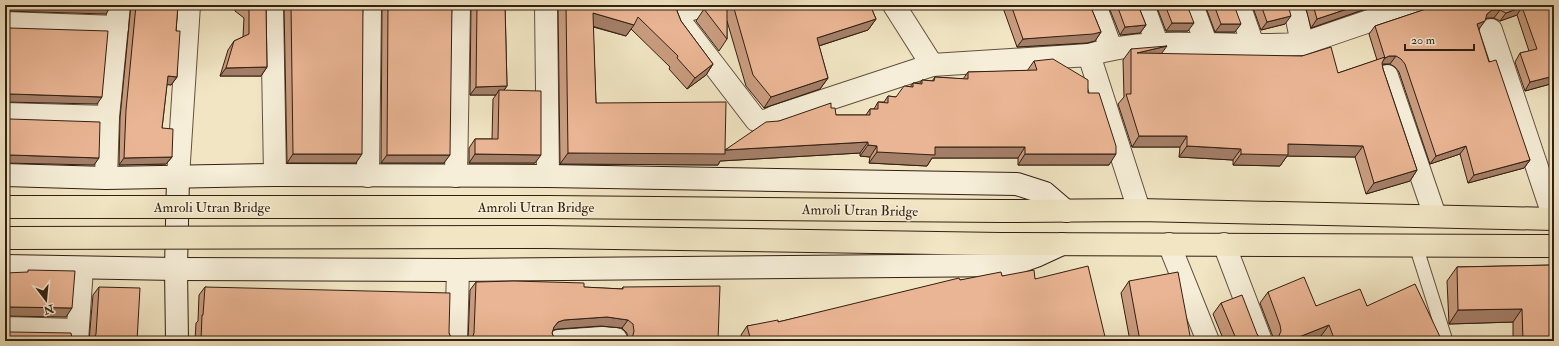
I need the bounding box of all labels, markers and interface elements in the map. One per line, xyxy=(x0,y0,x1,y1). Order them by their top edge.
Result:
scale bar xyxy=(1405,26,1474,52)
text: 20 m xyxy=(1411,33,1436,48)
street label: Amroli Utran Bridge xyxy=(153,199,270,216)
street label: Amroli Utran Bridge xyxy=(477,199,594,216)
street label: Amroli Utran Bridge xyxy=(801,201,919,220)
north arrow xyxy=(26,280,66,320)
text: N xyxy=(41,301,56,317)

